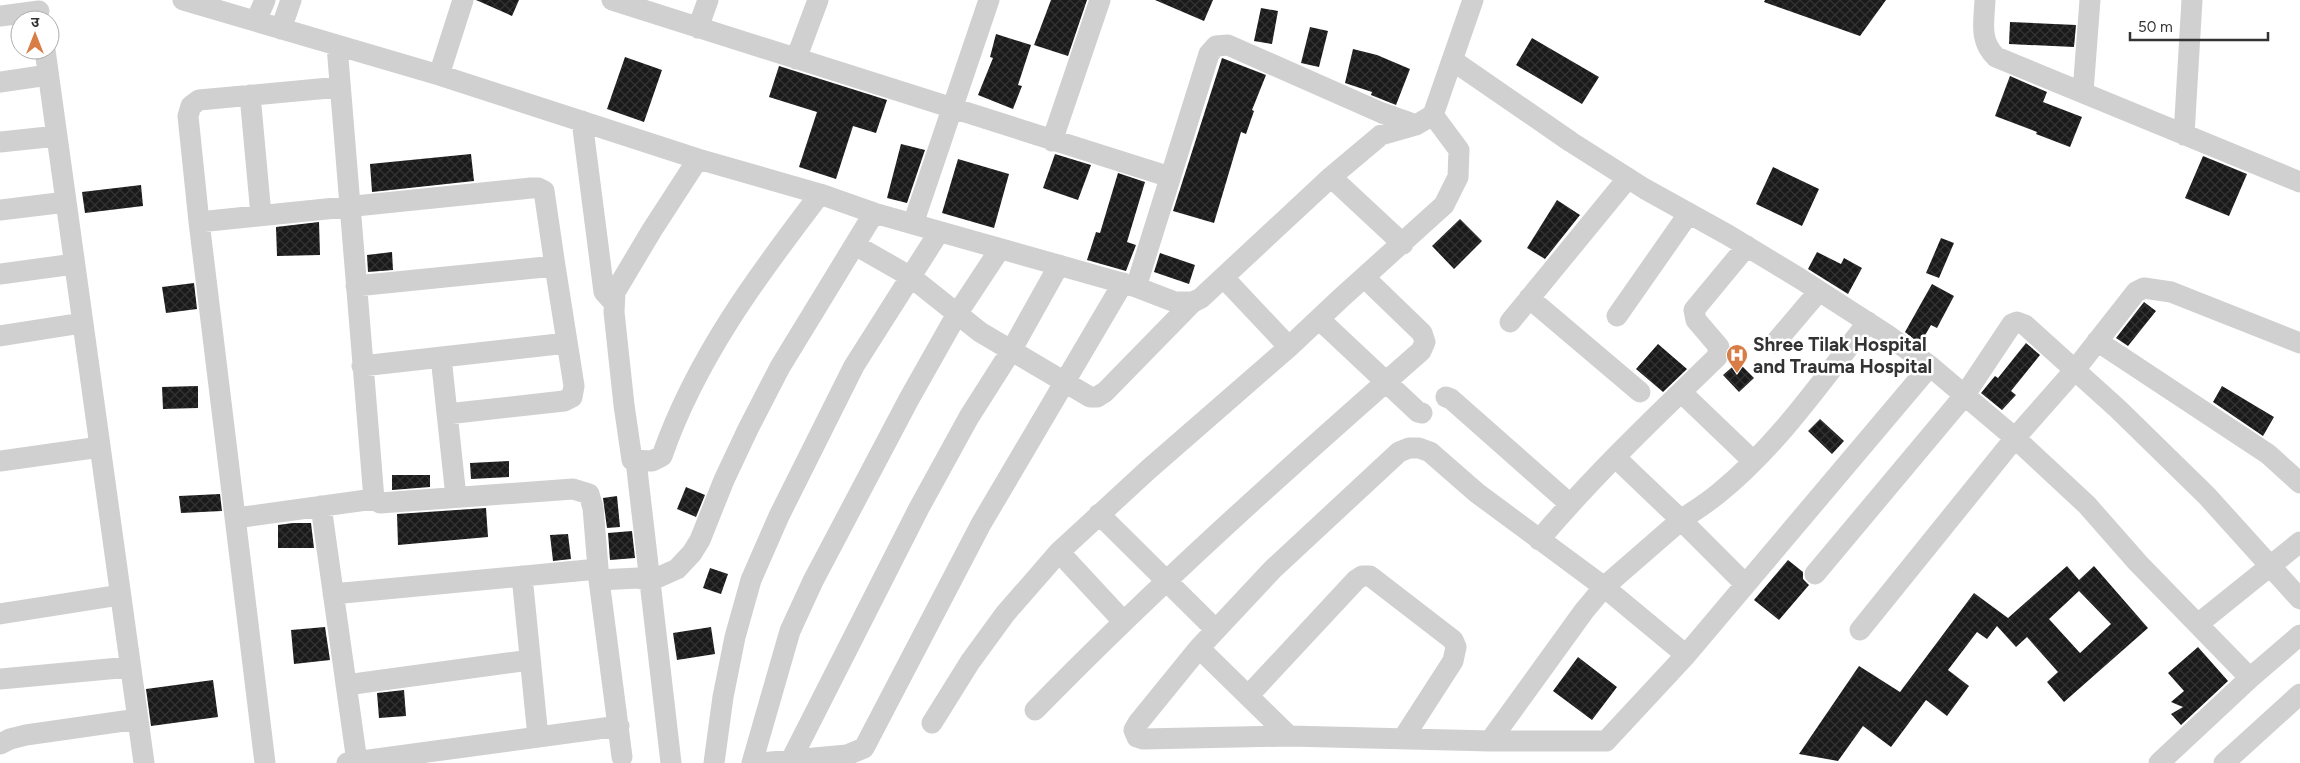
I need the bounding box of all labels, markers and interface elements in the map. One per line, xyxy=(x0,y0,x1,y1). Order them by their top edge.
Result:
north arrow xyxy=(10,10,60,60)
scale bar xyxy=(2130,10,2268,42)
text: उ xyxy=(31,14,40,31)
text: 50 m xyxy=(2138,18,2173,36)
place label: Shree Tilak Hospital and Trauma Hospital xyxy=(1753,333,1932,378)
hospital icon: Shree Tilak Hospital and Trauma Hospital xyxy=(1725,343,1749,374)

